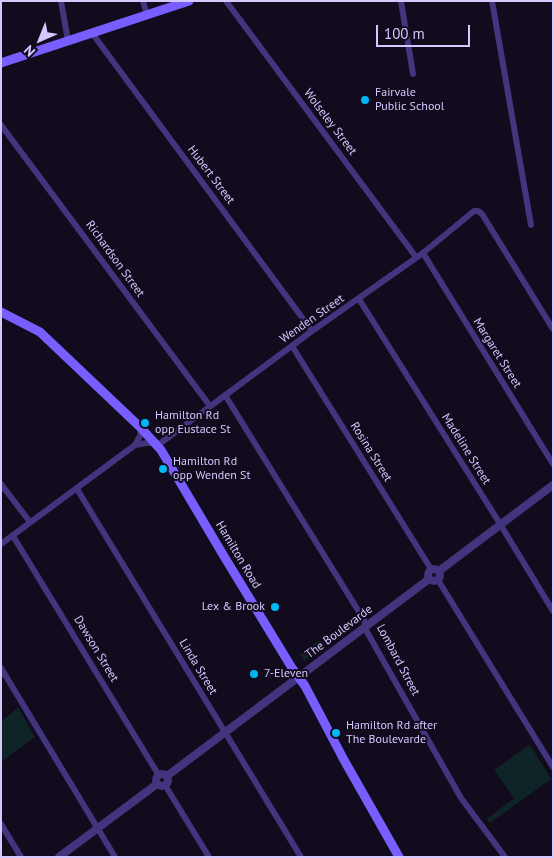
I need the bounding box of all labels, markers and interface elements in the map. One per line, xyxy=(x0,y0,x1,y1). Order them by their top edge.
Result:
north arrow xyxy=(15,15,65,65)
scale bar xyxy=(379,15,473,47)
text: 100 m xyxy=(384,24,425,43)
text: N xyxy=(20,41,39,60)
street label: Wolseley Street xyxy=(300,86,360,158)
place label: Fairvale Public School xyxy=(375,86,444,114)
marker: Fairvale Public School xyxy=(359,94,371,106)
street label: Hubert Street xyxy=(184,143,238,207)
street label: Richardson Street xyxy=(83,218,147,300)
street label: Wenden Street xyxy=(277,292,347,346)
street label: Margaret Street xyxy=(470,315,524,391)
place label: Hamilton Rd opp Eustace St xyxy=(155,409,230,437)
street label: Madeline Street xyxy=(438,411,494,487)
marker: Hamilton Rd opp Eustace St xyxy=(139,417,151,429)
street label: Rosina Street xyxy=(347,420,395,484)
place label: Hamilton Rd opp Wenden St xyxy=(173,455,250,483)
marker: Hamilton Rd opp Wenden St xyxy=(157,463,169,475)
street label: Hamilton Road xyxy=(212,519,264,591)
place label: Lex & Brook xyxy=(202,600,265,614)
marker: Lex & Brook xyxy=(269,601,281,613)
street label: The Boulevarde xyxy=(303,602,375,662)
street label: Dawson Street xyxy=(71,613,121,685)
street label: Lombard Street xyxy=(373,622,423,698)
street label: Linda Street xyxy=(176,637,220,697)
place label: 7-Eleven xyxy=(264,667,308,681)
marker: 7-Eleven xyxy=(248,668,260,680)
place label: Hamilton Rd after The Boulevarde xyxy=(346,719,437,747)
marker: Hamilton Rd after The Boulevarde xyxy=(330,727,342,739)

